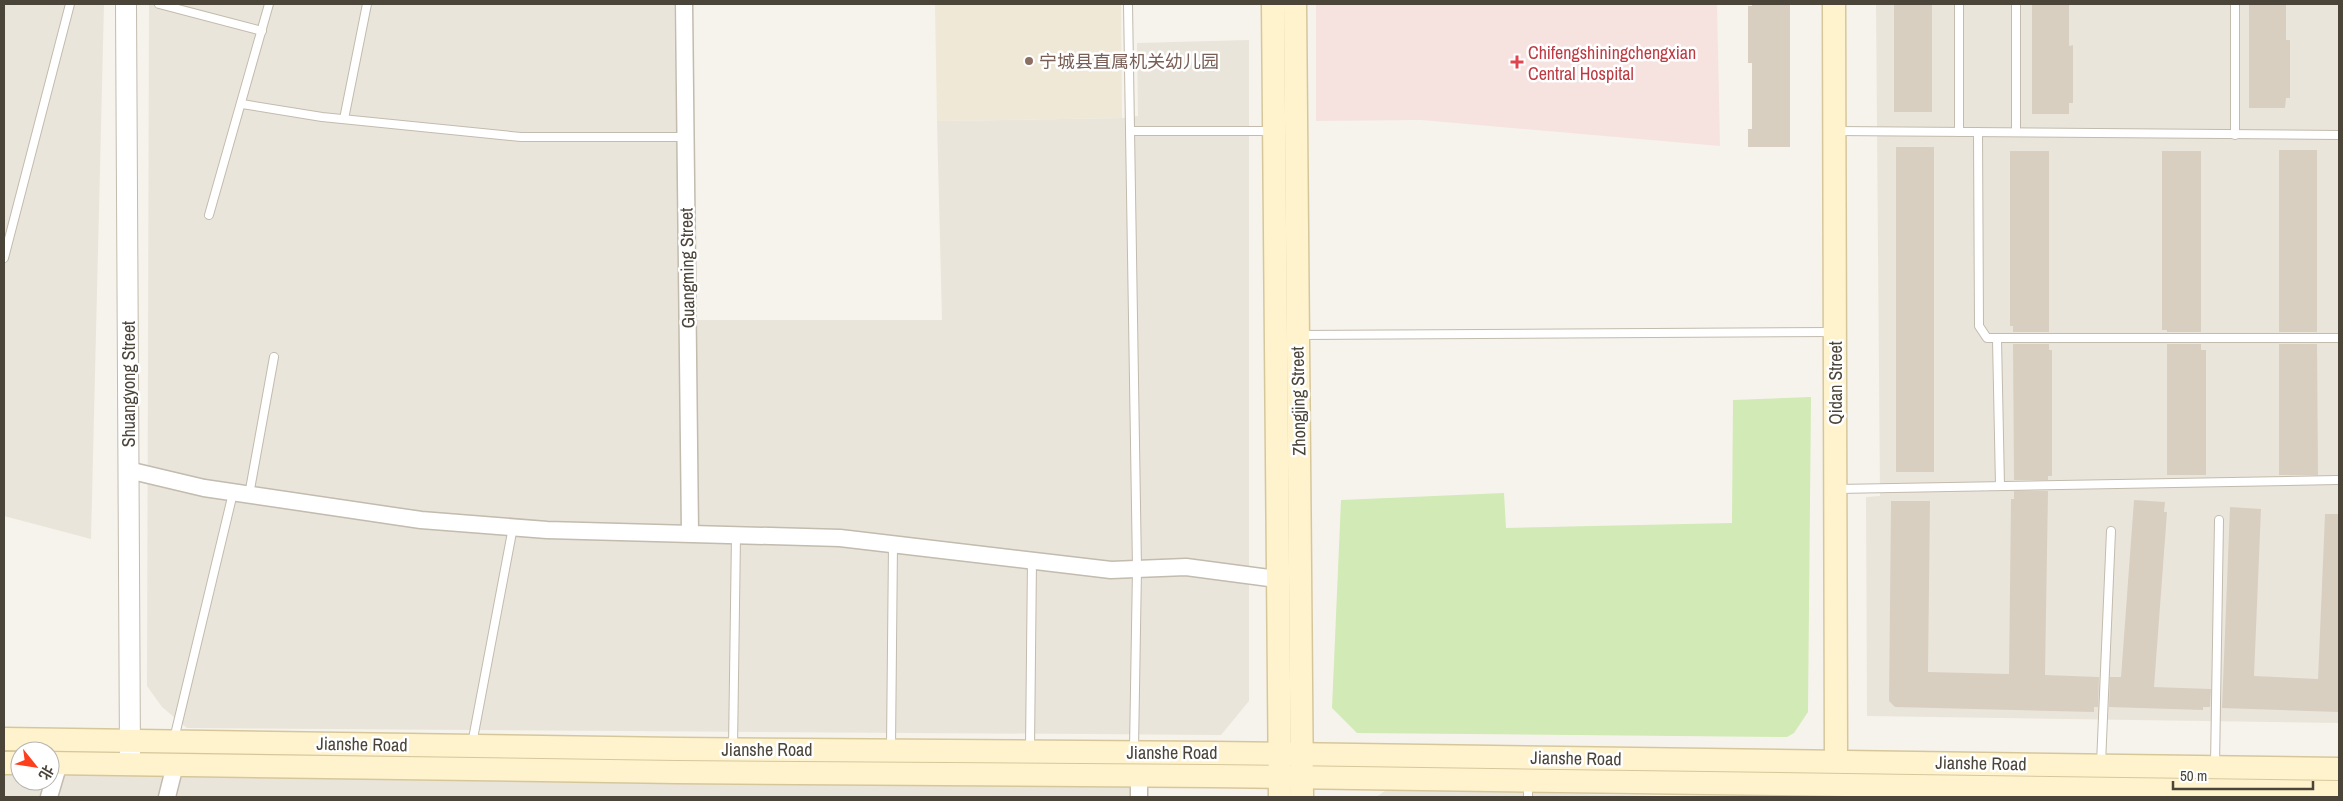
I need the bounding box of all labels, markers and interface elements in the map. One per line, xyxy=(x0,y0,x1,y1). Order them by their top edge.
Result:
place label: Chifengshiningchengxian Central Hospital xyxy=(1528,40,1696,86)
place label: 宁城县直属机关幼儿园 xyxy=(1039,49,1219,74)
marker: 宁城县直属机关幼儿园 xyxy=(1023,55,1035,67)
marker: Chifengshiningchengxian Central Hospital xyxy=(1510,55,1524,69)
street label: Guangming Street xyxy=(673,207,701,329)
street label: Shuangyong Street xyxy=(116,321,141,447)
street label: Qidan Street xyxy=(1823,341,1848,425)
street label: Zhongjing Street xyxy=(1285,346,1311,456)
street label: Jianshe Road xyxy=(316,731,408,757)
street label: Jianshe Road xyxy=(721,737,813,762)
street label: Jianshe Road xyxy=(1126,740,1218,765)
north arrow xyxy=(10,741,60,791)
street label: Jianshe Road xyxy=(1530,745,1622,771)
street label: Jianshe Road xyxy=(1935,750,2027,776)
scale bar xyxy=(2173,758,2313,790)
text: 北 xyxy=(35,762,58,783)
text: 50 m xyxy=(2180,765,2207,786)

